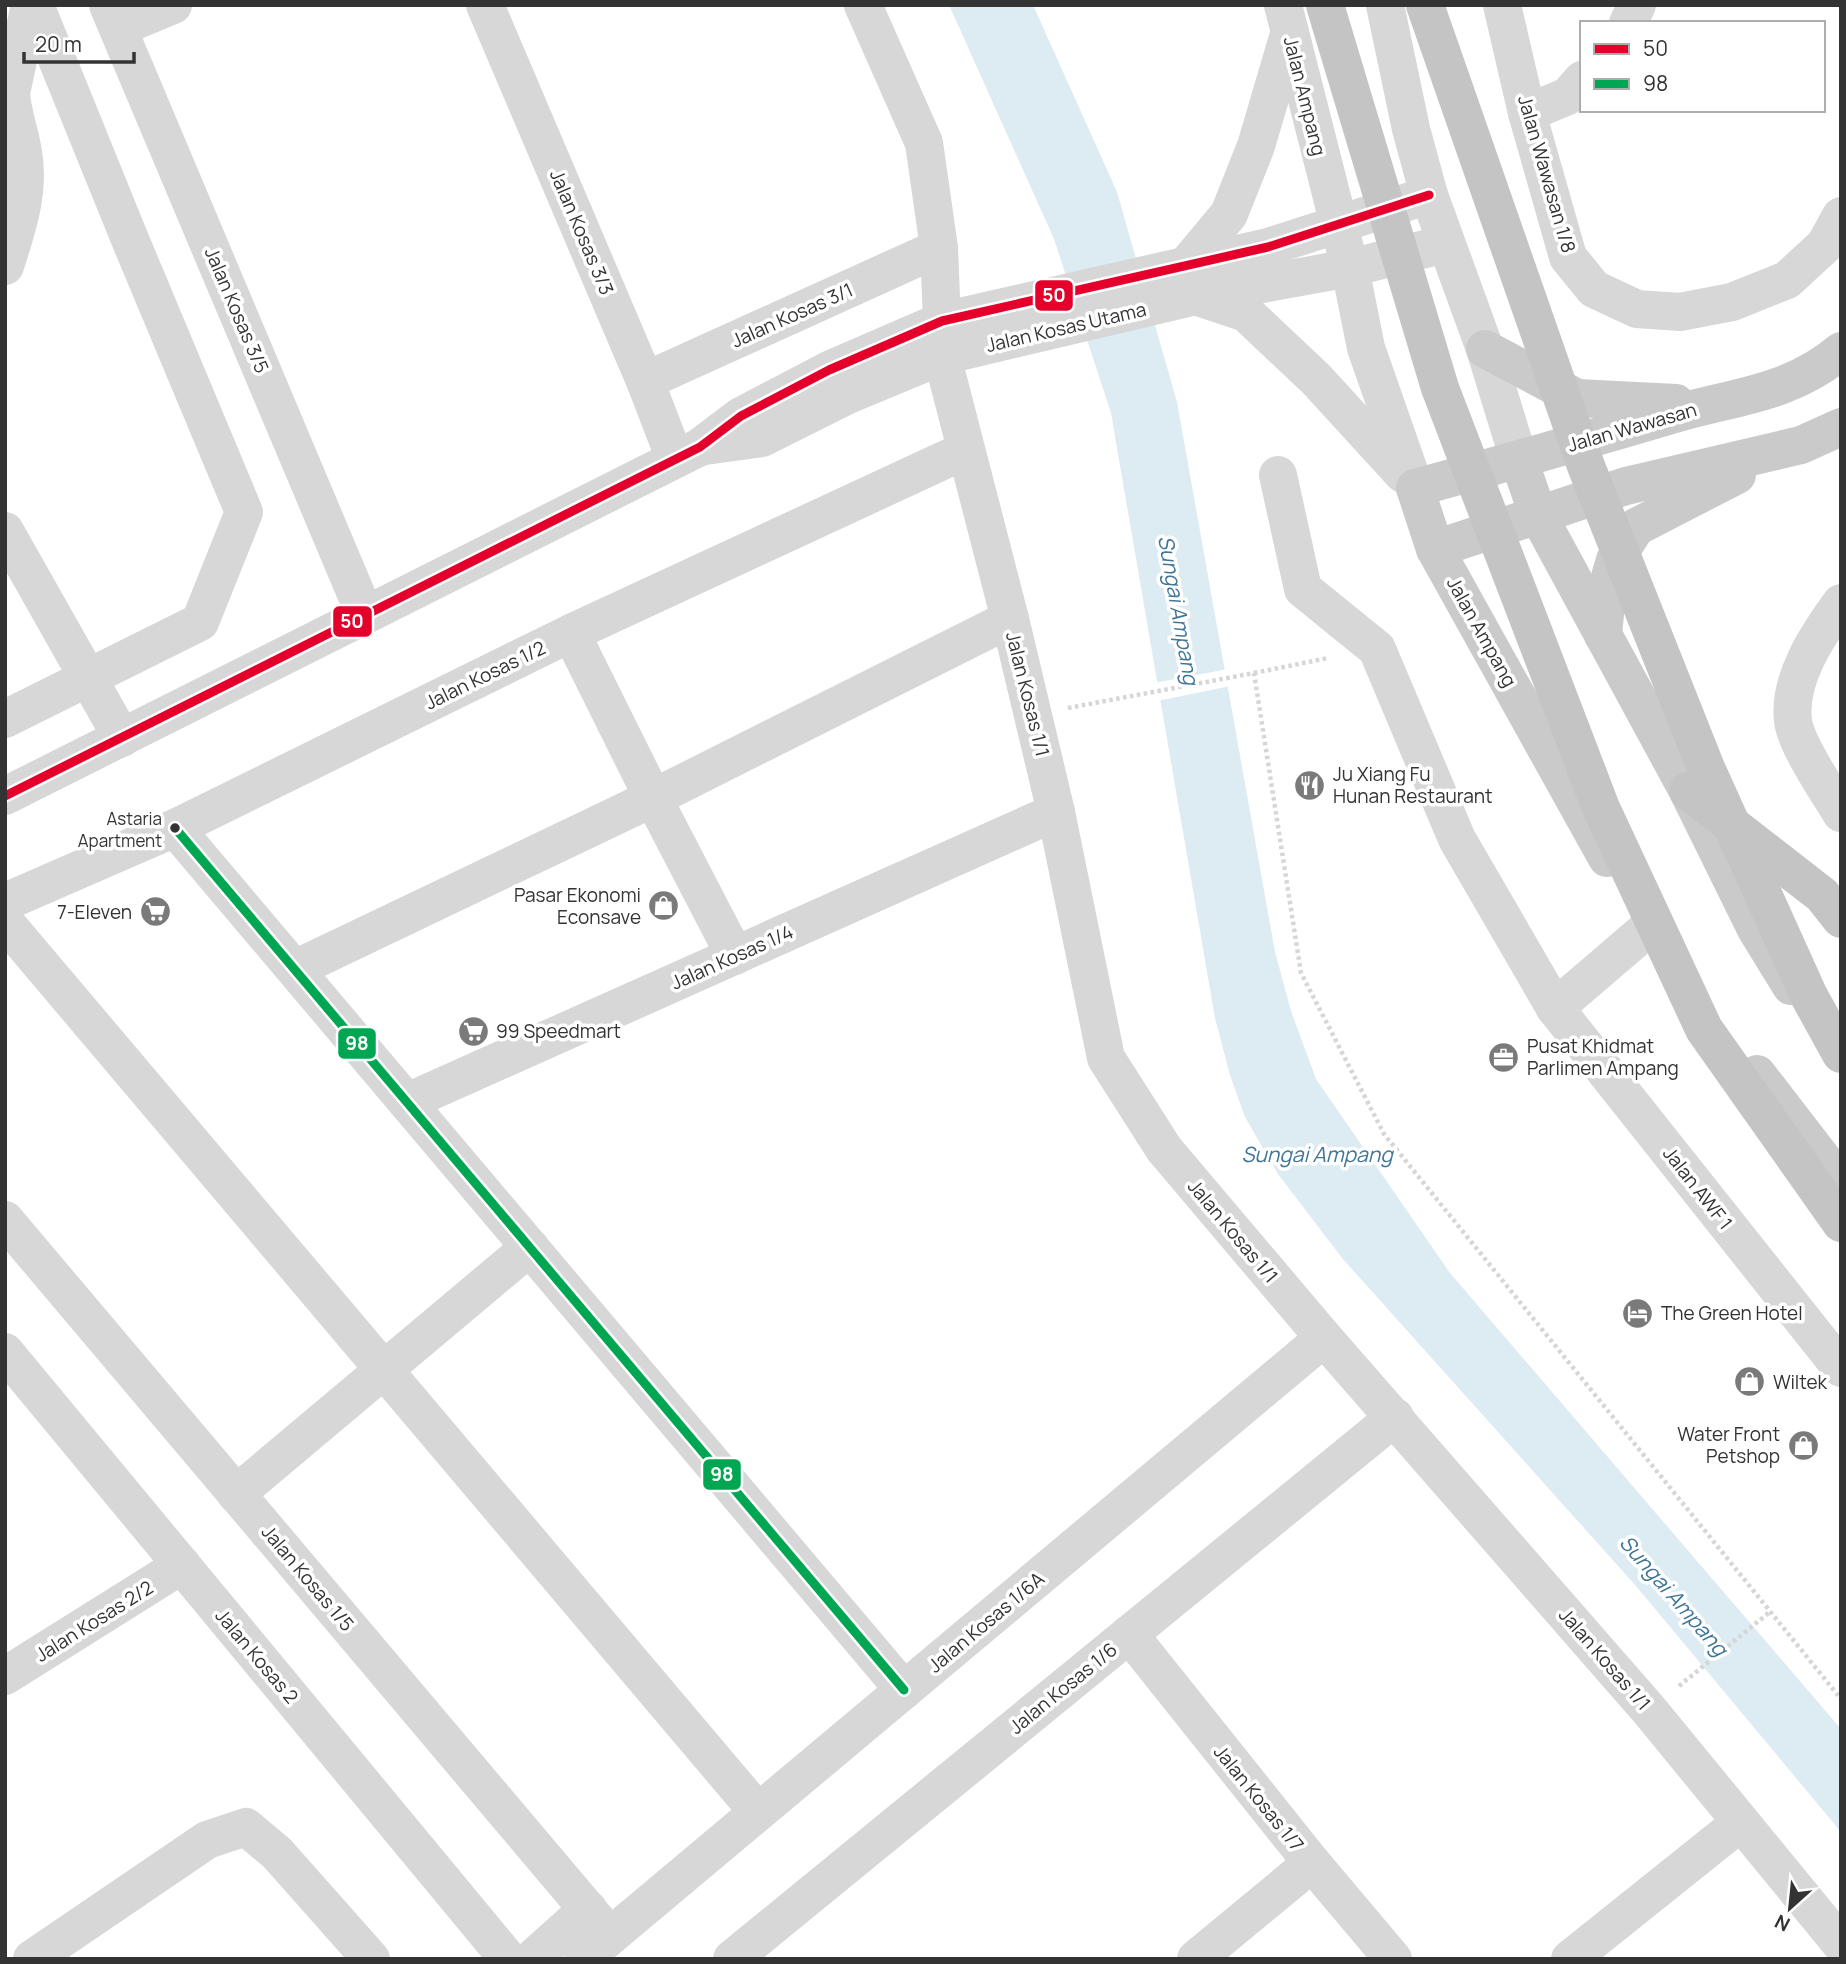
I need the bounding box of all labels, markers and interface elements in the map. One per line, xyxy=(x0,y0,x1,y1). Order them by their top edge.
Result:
scale bar xyxy=(24,21,135,65)
legend xyxy=(1580,21,1825,112)
text: 20 m xyxy=(35,30,82,58)
street label: Jalan Ampang xyxy=(1278,34,1332,158)
text: 50 xyxy=(1643,34,1668,62)
text: 98 xyxy=(1643,69,1668,97)
street label: Jalan Wawasan 1/8 xyxy=(1512,92,1582,256)
street label: Jalan Kosas 3/3 xyxy=(544,165,620,299)
street label: Jalan Kosas 3/5 xyxy=(199,243,275,377)
street label: Jalan Kosas 3/1 xyxy=(727,277,857,353)
line badge: 50 xyxy=(1034,279,1074,312)
text: 50 xyxy=(1042,282,1066,308)
street label: Jalan Kosas Utama xyxy=(983,296,1149,358)
street label: Jalan Wawasan xyxy=(1565,396,1699,458)
water label: Sungai Ampang xyxy=(1152,533,1206,688)
street label: Jalan Ampang xyxy=(1441,572,1523,692)
line badge: 50 xyxy=(332,605,373,638)
text: 50 xyxy=(340,608,364,634)
street label: Jalan Kosas 1/1 xyxy=(1000,629,1056,759)
street label: Jalan Kosas 1/2 xyxy=(420,635,550,715)
place label: Ju Xiang Fu Hunan Restaurant xyxy=(1333,761,1493,809)
restaurant icon: Ju Xiang Fu Hunan Restaurant xyxy=(1293,768,1327,802)
place label: Astaria Apartment xyxy=(78,807,162,852)
marker: Astaria Apartment xyxy=(168,821,182,835)
place label: Pasar Ekonomi Econsave xyxy=(514,882,641,930)
shop icon: Pasar Ekonomi Econsave xyxy=(647,889,681,923)
supermarket icon: 7-Eleven xyxy=(138,895,172,929)
place label: 7-Eleven xyxy=(57,899,132,925)
street label: Jalan Kosas 1/4 xyxy=(667,918,797,996)
supermarket icon: 99 Speedmart xyxy=(456,1014,490,1048)
place label: 99 Speedmart xyxy=(496,1018,621,1044)
line badge: 98 xyxy=(337,1027,377,1060)
text: 98 xyxy=(345,1030,369,1056)
place label: Pusat Khidmat Parlimen Ampang xyxy=(1527,1033,1679,1081)
office icon: Pusat Khidmat Parlimen Ampang xyxy=(1487,1040,1521,1074)
water label: Sungai Ampang xyxy=(1241,1140,1394,1168)
street label: Jalan AWF 1 xyxy=(1657,1141,1739,1235)
street label: Jalan Kosas 1/1 xyxy=(1182,1174,1284,1288)
hotel icon: The Green Hotel xyxy=(1621,1296,1655,1330)
place label: The Green Hotel xyxy=(1661,1300,1803,1326)
shop icon: Wiltek xyxy=(1733,1365,1767,1399)
place label: Wiltek xyxy=(1773,1369,1828,1395)
place label: Water Front Petshop xyxy=(1677,1421,1780,1469)
shop icon: Water Front Petshop xyxy=(1786,1428,1820,1462)
line badge: 98 xyxy=(702,1458,742,1491)
text: 98 xyxy=(710,1461,734,1487)
street label: Jalan Kosas 1/5 xyxy=(256,1519,360,1637)
water label: Sungai Ampang xyxy=(1614,1529,1735,1662)
street label: Jalan Kosas 1/6A xyxy=(922,1566,1050,1678)
street label: Jalan Kosas 2/2 xyxy=(30,1574,158,1668)
street label: Jalan Kosas 1/1 xyxy=(1553,1602,1657,1716)
street label: Jalan Kosas 2 xyxy=(210,1603,304,1709)
street label: Jalan Kosas 1/6 xyxy=(1004,1636,1122,1740)
street label: Jalan Kosas 1/7 xyxy=(1208,1739,1310,1857)
north arrow xyxy=(1755,1873,1825,1943)
text: N xyxy=(1770,1908,1794,1938)

